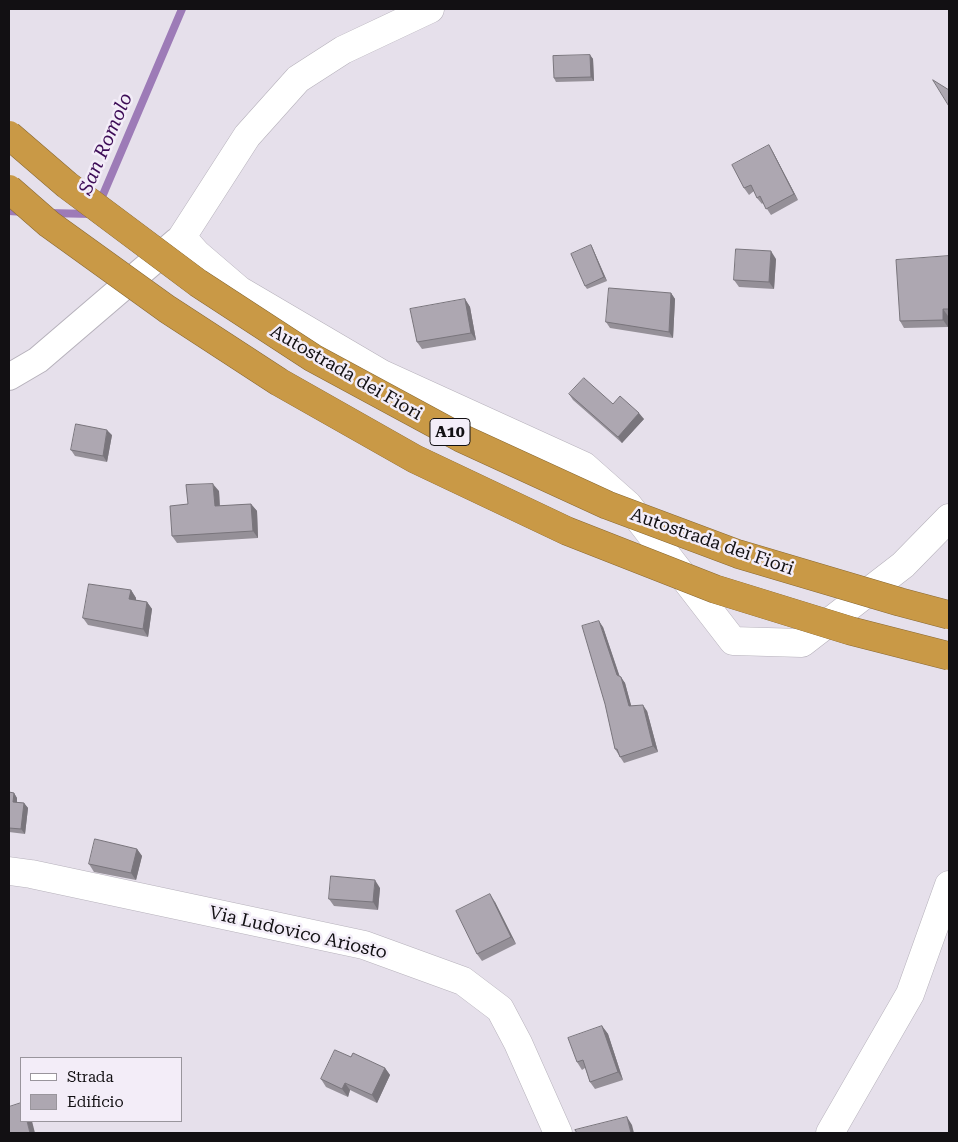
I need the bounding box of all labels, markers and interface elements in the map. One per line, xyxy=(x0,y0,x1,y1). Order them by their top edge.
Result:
water label: San Romolo xyxy=(74,90,138,198)
street label: Autostrada dei Fiori xyxy=(266,321,426,425)
road number: A10 xyxy=(430,418,470,446)
street label: Autostrada dei Fiori xyxy=(627,504,797,580)
street label: Via Ludovico Ariosto xyxy=(207,902,389,964)
legend xyxy=(20,1057,182,1122)
text: Strada xyxy=(67,1068,114,1086)
text: Edificio xyxy=(67,1093,124,1111)

